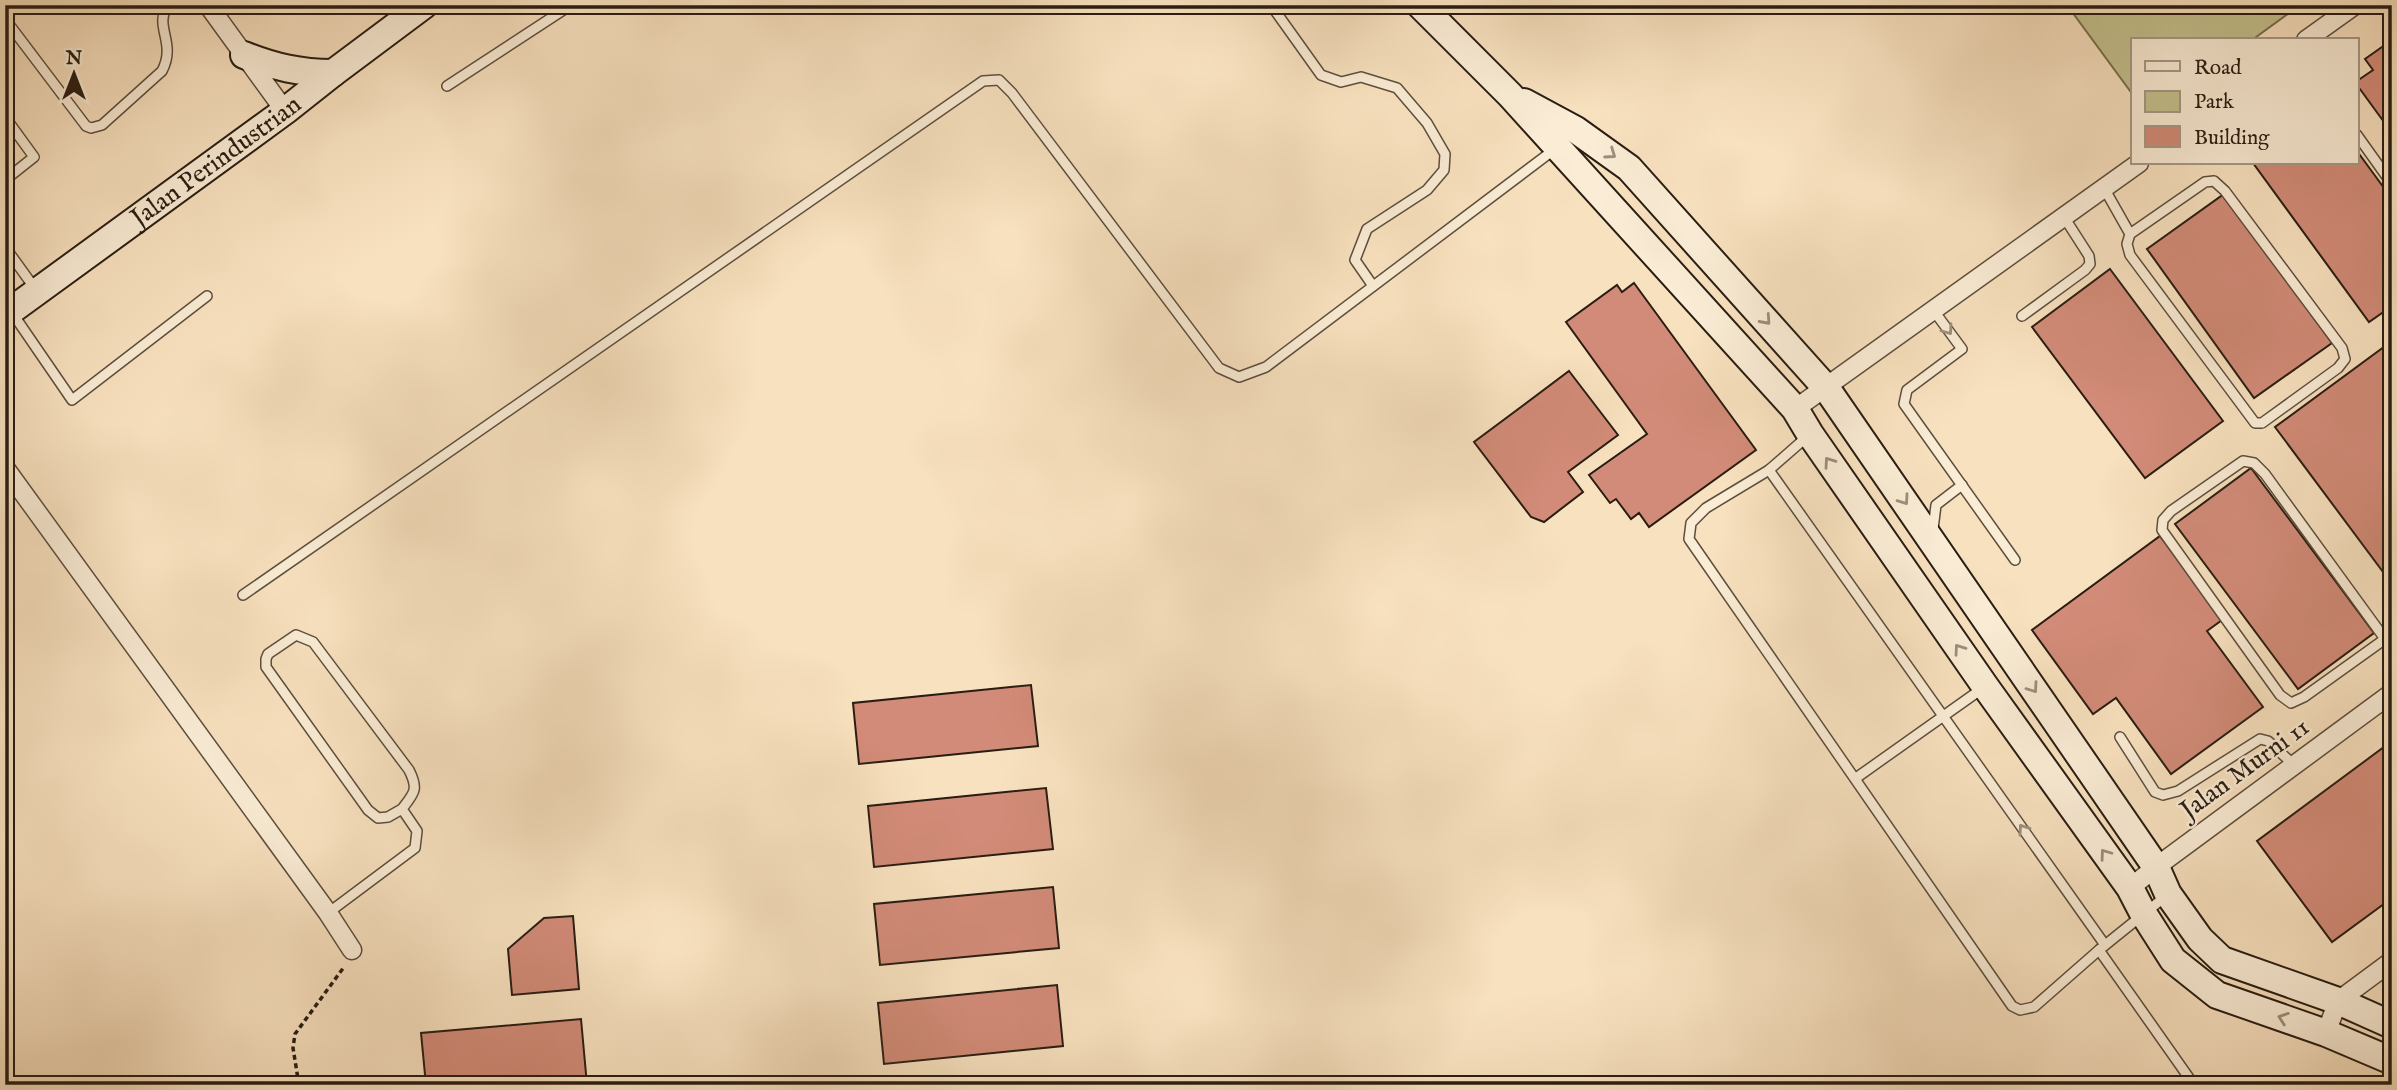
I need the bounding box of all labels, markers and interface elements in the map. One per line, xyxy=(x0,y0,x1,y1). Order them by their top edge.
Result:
north arrow xyxy=(38,38,108,108)
legend xyxy=(2131,38,2358,164)
text: N xyxy=(65,47,83,71)
text: Road xyxy=(2194,55,2242,82)
street label: Jalan Perindustrian xyxy=(122,88,308,236)
text: Park xyxy=(2194,89,2235,116)
text: Building xyxy=(2194,125,2270,152)
one-way arrow xyxy=(1603,146,1616,158)
one-way arrow xyxy=(1758,312,1770,325)
one-way arrow xyxy=(1940,322,1952,335)
one-way arrow xyxy=(1825,457,1837,470)
one-way arrow xyxy=(1896,493,1909,506)
one-way arrow xyxy=(1954,643,1967,656)
one-way arrow xyxy=(2025,680,2037,693)
street label: Jalan Murni 11 xyxy=(2171,711,2316,829)
one-way arrow xyxy=(2018,824,2031,837)
one-way arrow xyxy=(2101,849,2113,862)
one-way arrow xyxy=(2277,1012,2289,1026)

